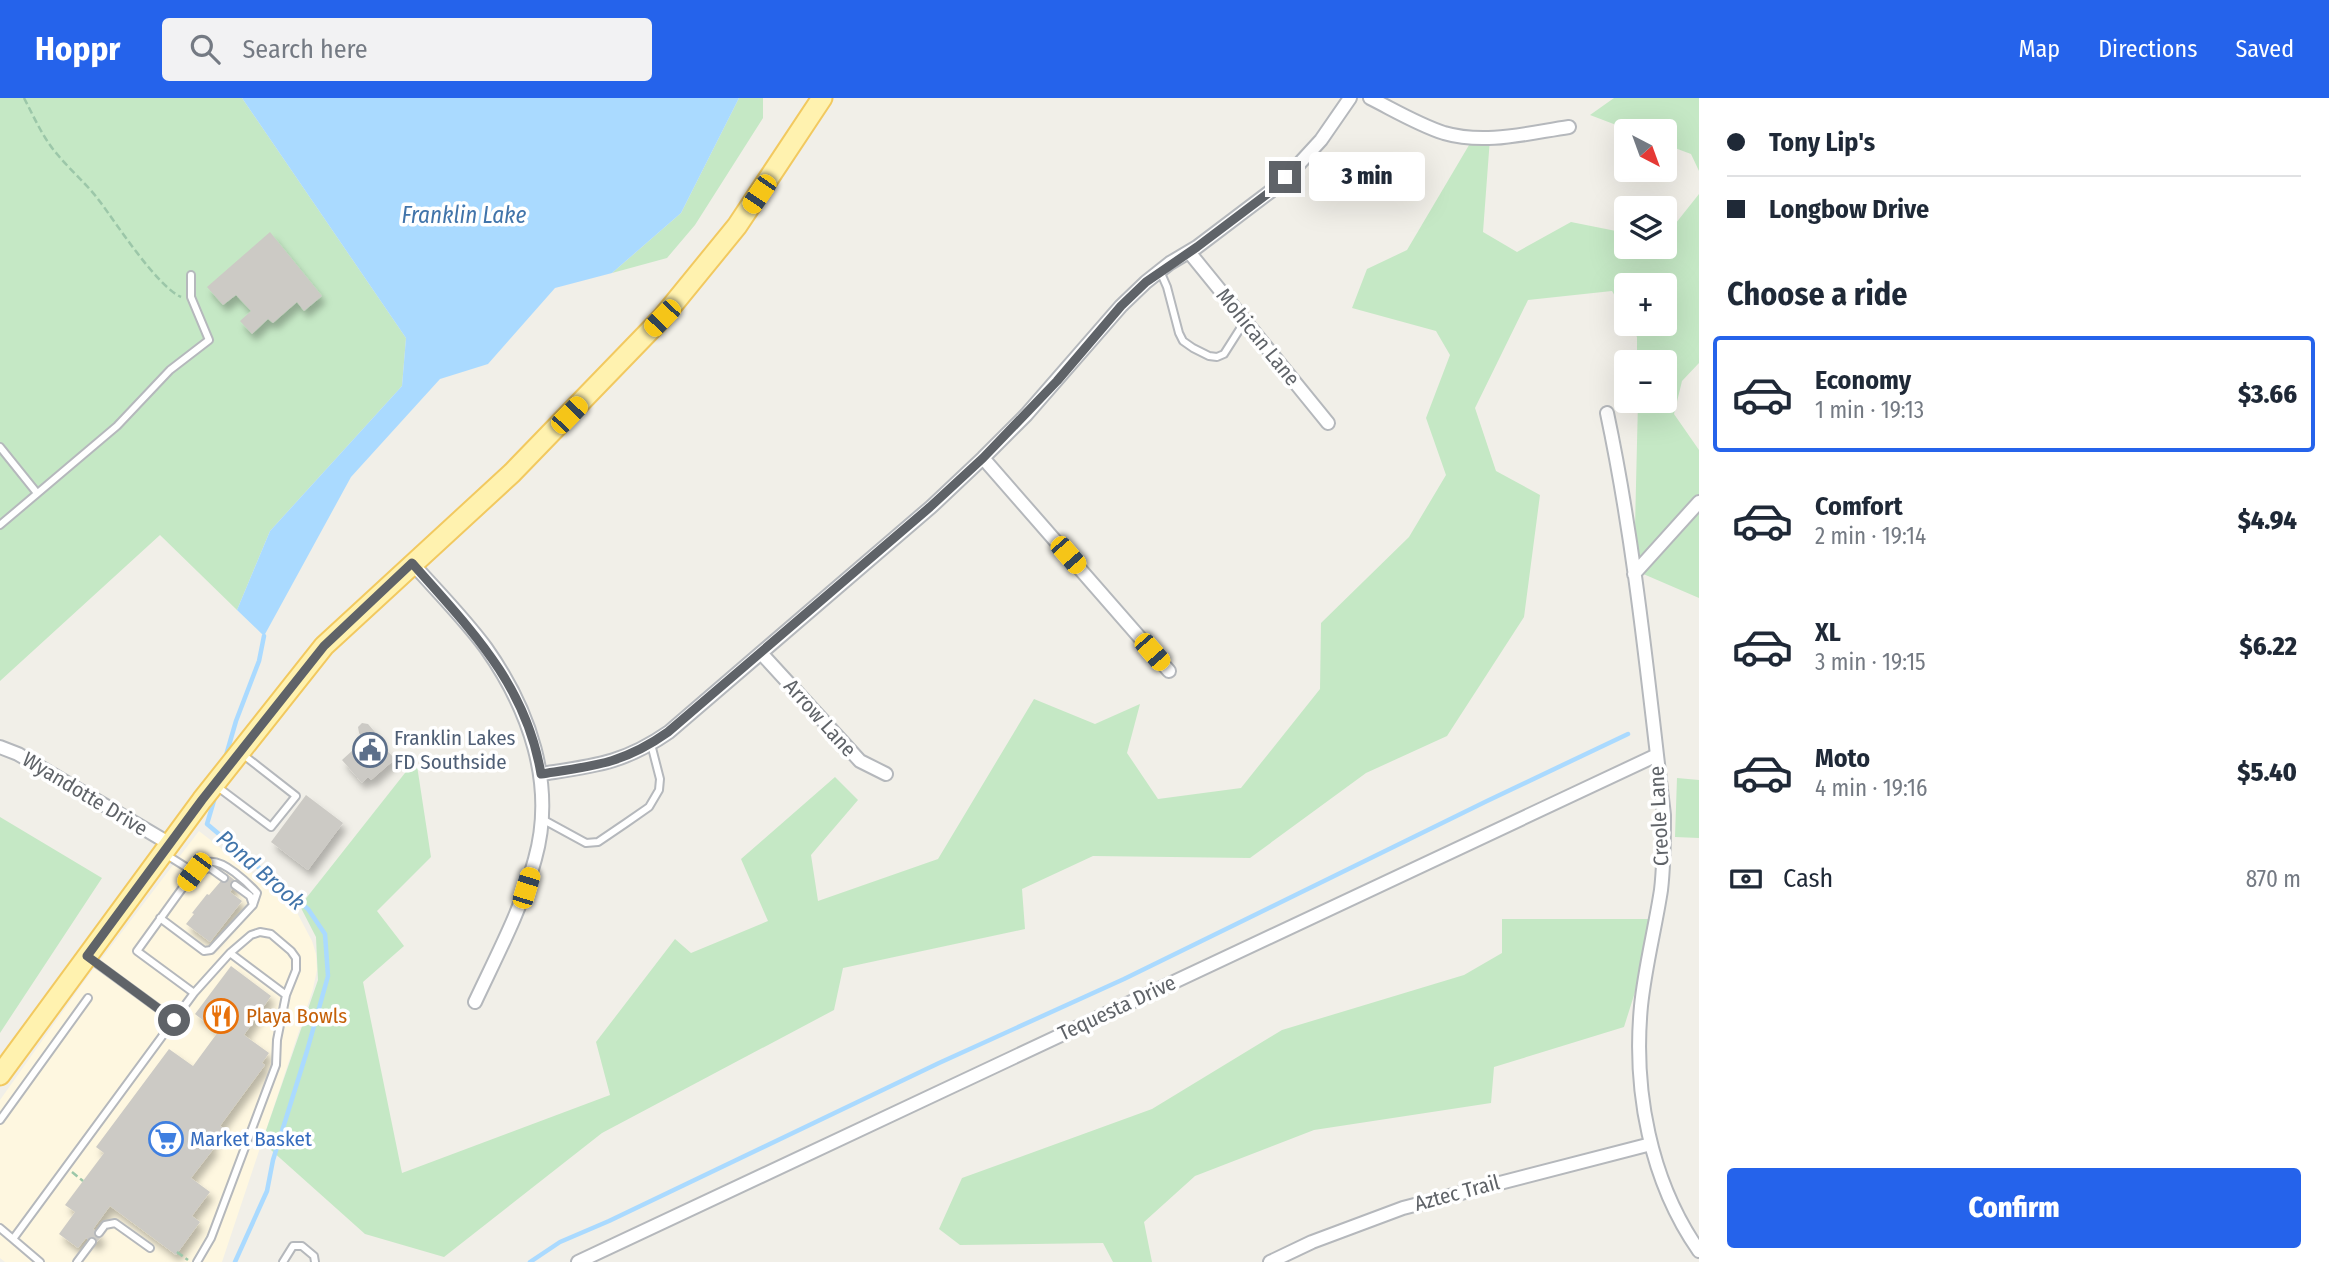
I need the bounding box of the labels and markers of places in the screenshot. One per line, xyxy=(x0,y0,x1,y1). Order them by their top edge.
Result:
place label: Franklin Lakes FD Southside xyxy=(394,725,516,775)
public building icon: Franklin Lakes FD Southside xyxy=(351,731,389,769)
restaurant icon: Playa Bowls xyxy=(202,997,240,1035)
place label: Playa Bowls xyxy=(246,1003,347,1029)
supermarket icon: Market Basket xyxy=(147,1120,185,1158)
place label: Market Basket xyxy=(190,1126,312,1152)

